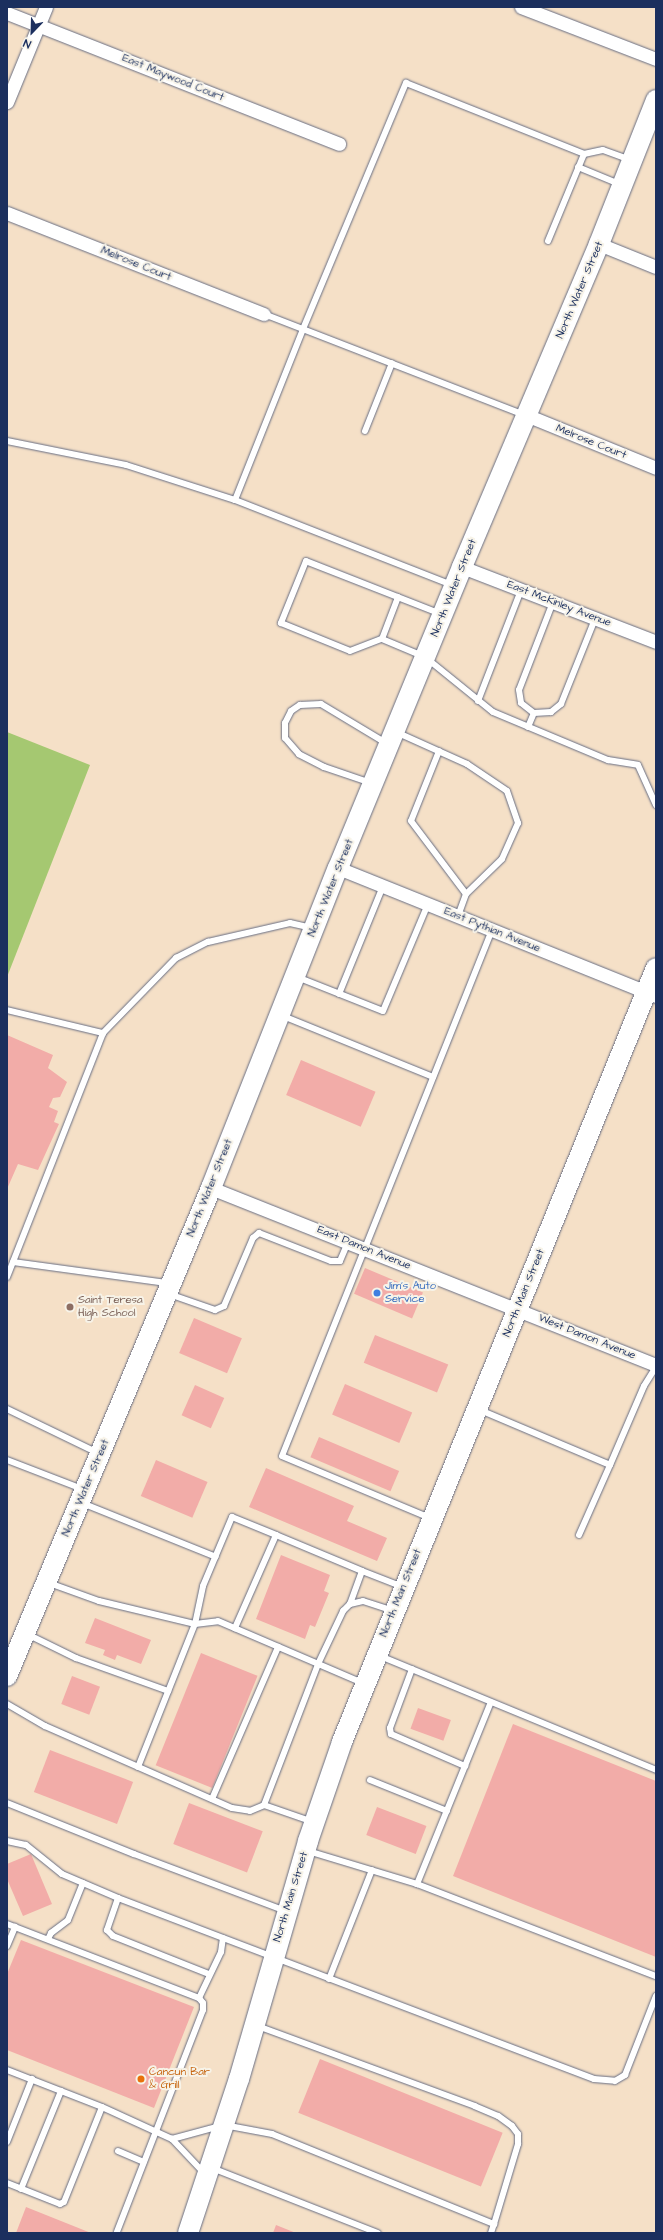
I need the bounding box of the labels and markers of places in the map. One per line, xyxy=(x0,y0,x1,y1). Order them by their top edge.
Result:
place label: Jim's Auto Service xyxy=(385,1280,436,1306)
marker: Jim's Auto Service xyxy=(372,1288,382,1298)
place label: Saint Teresa High School xyxy=(78,1294,143,1320)
marker: Saint Teresa High School xyxy=(65,1302,75,1312)
place label: Cancun Bar & Grill xyxy=(149,2066,210,2092)
marker: Cancun Bar & Grill xyxy=(136,2074,146,2084)

